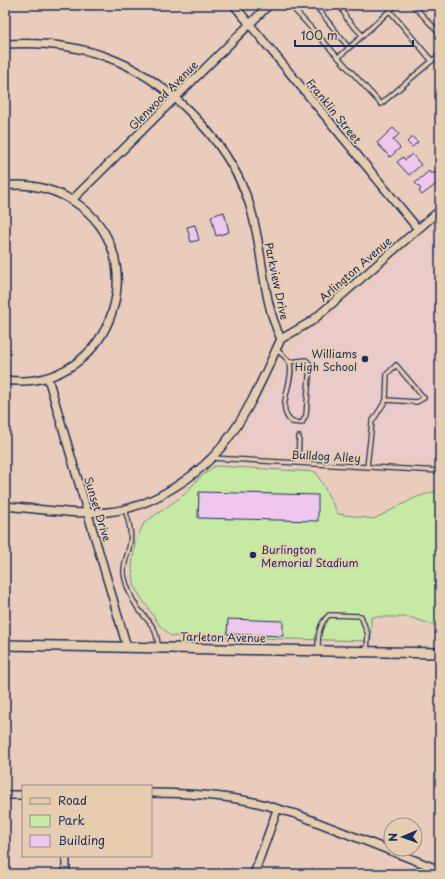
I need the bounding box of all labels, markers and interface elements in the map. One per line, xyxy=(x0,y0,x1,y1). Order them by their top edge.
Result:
scale bar xyxy=(295,22,413,48)
text: 100 m xyxy=(301,26,338,44)
street label: Glenwood Avenue xyxy=(125,57,201,133)
street label: Franklin Street xyxy=(302,75,366,148)
street label: Arlington Avenue xyxy=(315,233,395,305)
street label: Parkview Drive xyxy=(260,241,294,321)
place label: Williams High School xyxy=(295,345,357,375)
marker: Williams High School xyxy=(360,354,370,364)
street label: Bulldog Alley xyxy=(291,446,361,466)
street label: Sunset Drive xyxy=(80,474,116,544)
place label: Burlington Memorial Stadium xyxy=(261,541,358,571)
marker: Burlington Memorial Stadium xyxy=(248,550,258,560)
street label: Tarleton Avenue xyxy=(180,628,266,646)
legend xyxy=(22,785,152,857)
text: Road xyxy=(58,791,87,809)
text: Park xyxy=(58,811,85,829)
north arrow xyxy=(383,817,423,857)
text: Building xyxy=(58,831,105,849)
text: N xyxy=(384,832,401,842)

